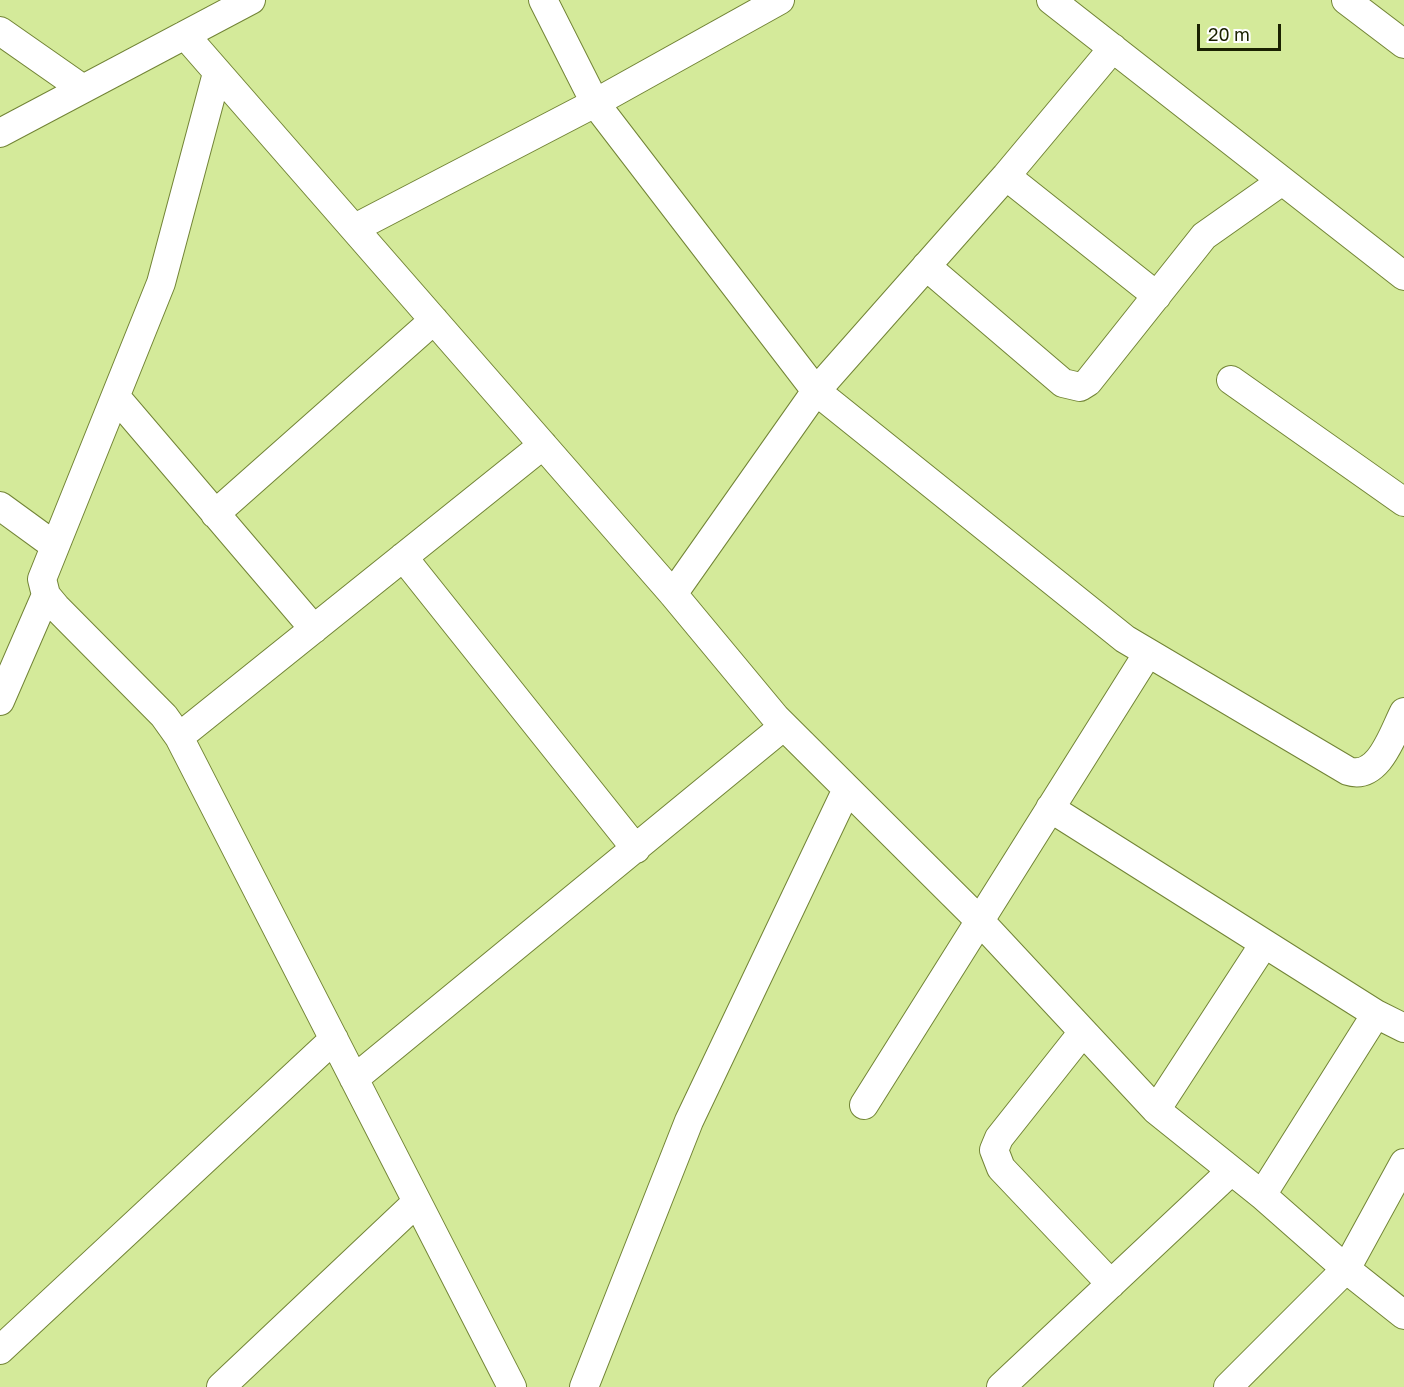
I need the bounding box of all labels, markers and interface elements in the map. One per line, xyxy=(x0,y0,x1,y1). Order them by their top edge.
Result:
scale bar xyxy=(1200,12,1284,50)
text: 20 m xyxy=(1208,23,1250,45)

